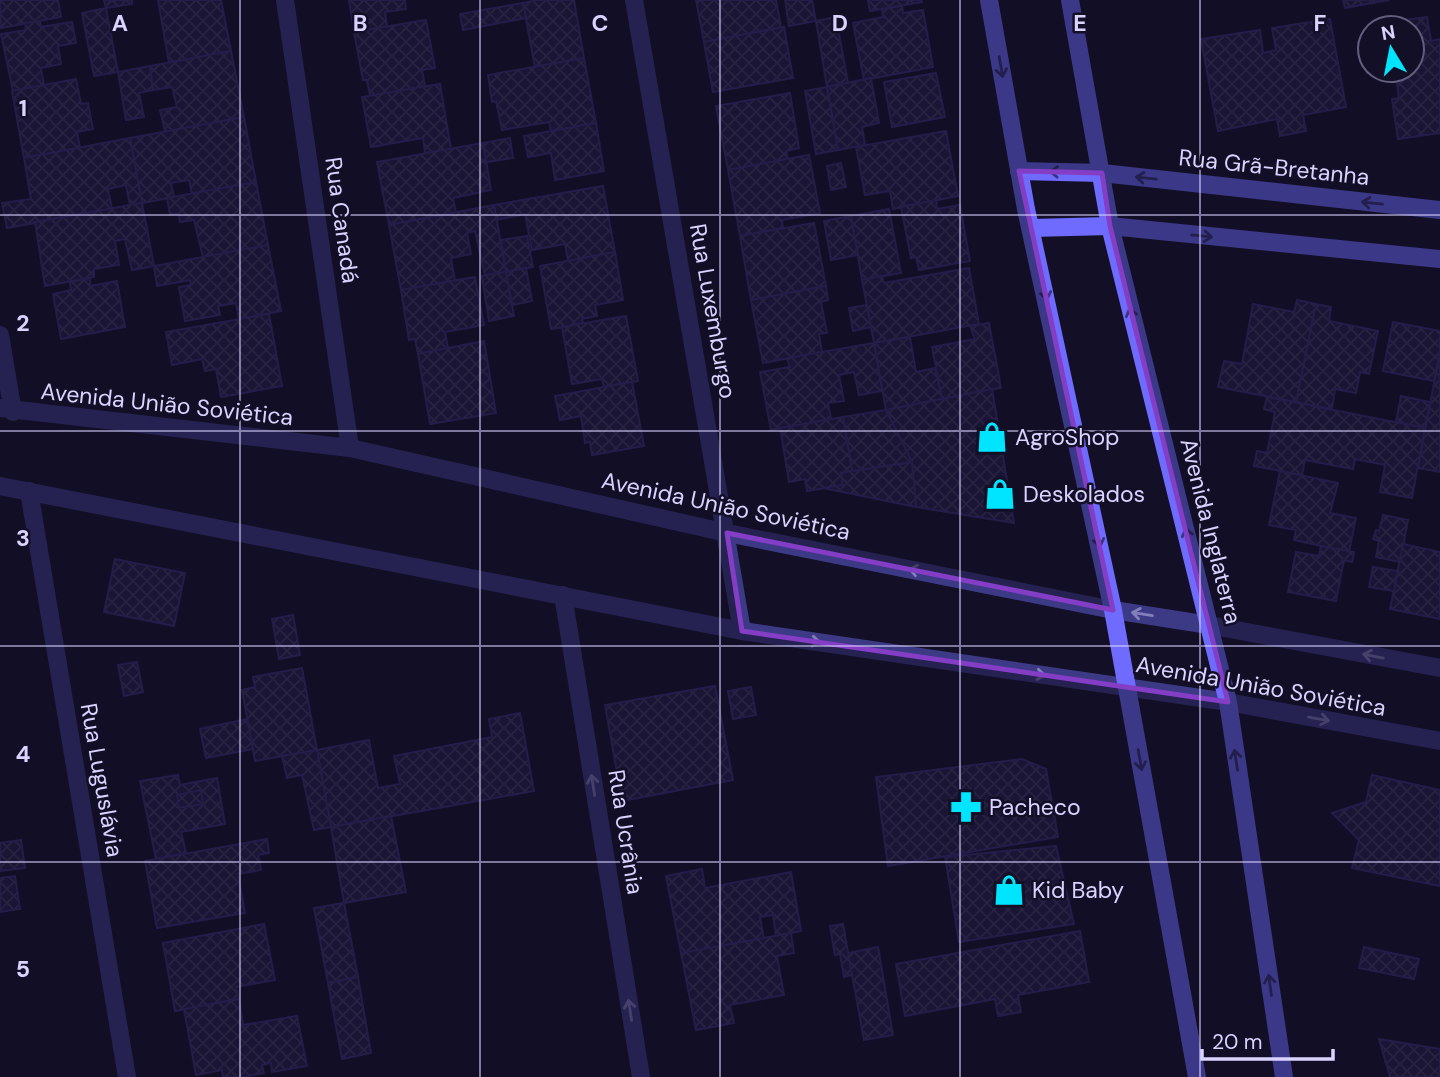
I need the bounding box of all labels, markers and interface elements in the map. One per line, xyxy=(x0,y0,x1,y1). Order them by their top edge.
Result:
text: A xyxy=(112,8,128,38)
text: B xyxy=(353,8,367,38)
text: C xyxy=(592,8,608,38)
text: D xyxy=(832,8,848,38)
text: E xyxy=(1073,8,1087,38)
text: F xyxy=(1314,8,1327,38)
north arrow xyxy=(1356,14,1426,84)
text: N xyxy=(1379,19,1397,46)
one-way arrow xyxy=(995,55,1008,78)
text: 1 xyxy=(19,93,27,123)
street label: Rua Grã-Bretanha xyxy=(1177,142,1371,192)
street label: Rua Canadá xyxy=(318,155,366,285)
one-way arrow xyxy=(1049,165,1072,179)
one-way arrow xyxy=(1135,171,1158,184)
one-way arrow xyxy=(1361,196,1384,209)
street label: Rua Luxemburgo xyxy=(683,221,743,401)
one-way arrow xyxy=(1190,229,1213,242)
one-way arrow xyxy=(1038,278,1052,301)
one-way arrow xyxy=(1125,307,1138,329)
text: 2 xyxy=(16,308,30,338)
street label: Avenida União Soviética xyxy=(39,376,295,432)
shop icon: AgroShop xyxy=(975,420,1009,454)
place label: AgroShop xyxy=(1015,422,1119,452)
street label: Avenida Inglaterra xyxy=(1173,435,1249,627)
street label: Avenida União Soviética xyxy=(599,465,853,547)
shop icon: Deskolados xyxy=(983,477,1017,511)
place label: Deskolados xyxy=(1023,479,1145,509)
text: 3 xyxy=(16,523,30,553)
one-way arrow xyxy=(1091,525,1105,548)
one-way arrow xyxy=(1181,527,1194,550)
one-way arrow xyxy=(908,563,931,577)
one-way arrow xyxy=(1131,607,1154,620)
one-way arrow xyxy=(798,635,821,648)
street label: Avenida União Soviética xyxy=(1134,649,1388,723)
one-way arrow xyxy=(1362,649,1385,662)
one-way arrow xyxy=(1023,668,1046,681)
street label: Rua Luguslávia xyxy=(74,701,130,859)
one-way arrow xyxy=(1307,713,1330,726)
text: 4 xyxy=(16,739,31,769)
one-way arrow xyxy=(1134,748,1147,771)
one-way arrow xyxy=(1230,749,1243,772)
street label: Rua Ucrânia xyxy=(601,767,651,897)
one-way arrow xyxy=(586,774,599,797)
pharmacy icon: Pacheco xyxy=(949,790,983,824)
place label: Pacheco xyxy=(989,792,1081,822)
shop icon: Kid Baby xyxy=(992,873,1026,907)
place label: Kid Baby xyxy=(1032,875,1124,905)
text: 5 xyxy=(16,954,30,984)
one-way arrow xyxy=(1263,974,1276,997)
one-way arrow xyxy=(623,999,636,1022)
scale bar xyxy=(1202,1018,1333,1062)
text: 20 m xyxy=(1212,1028,1263,1056)

